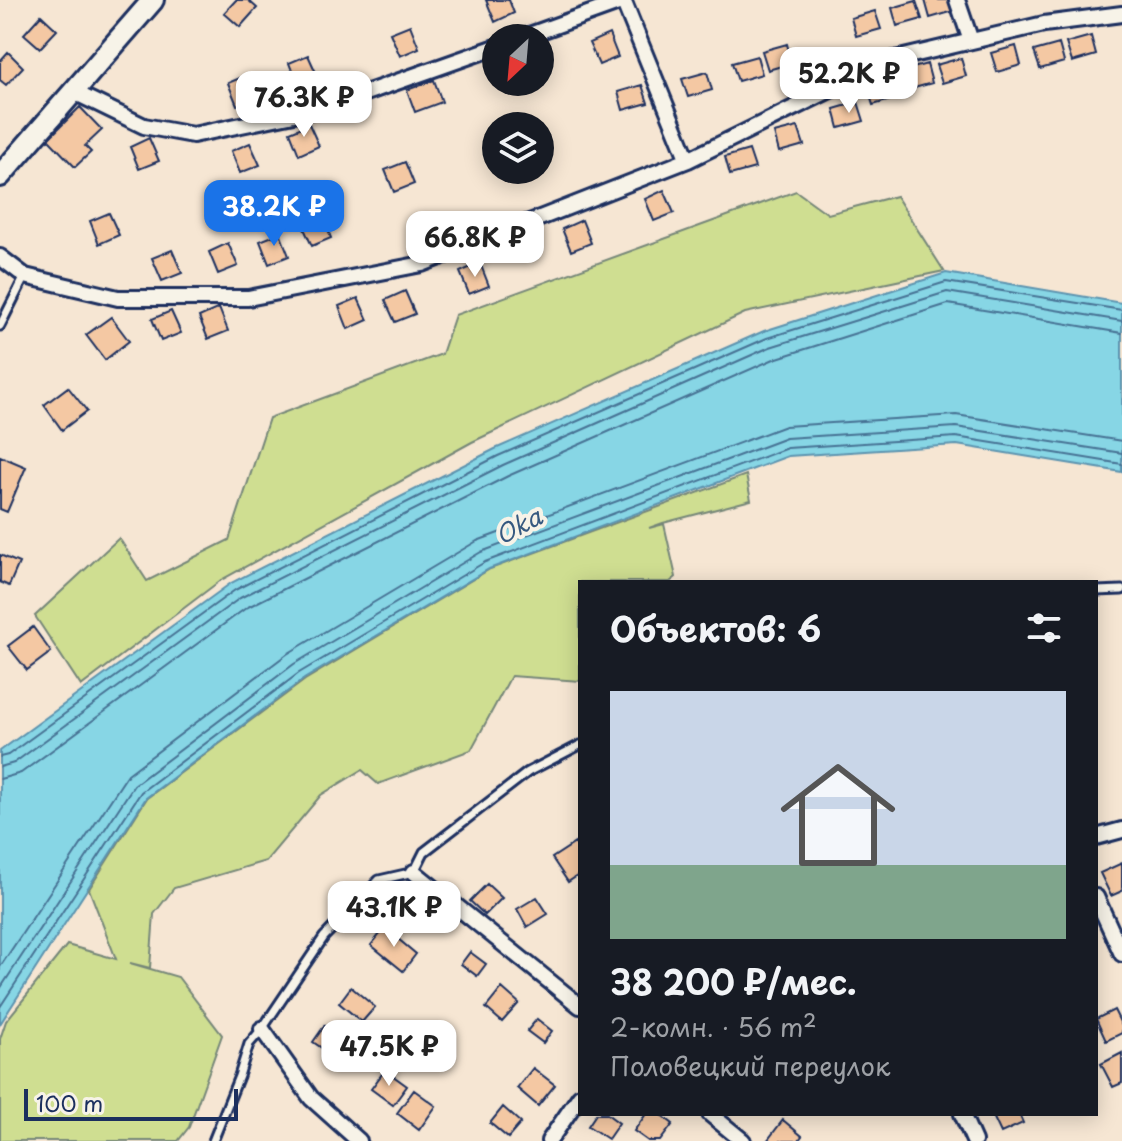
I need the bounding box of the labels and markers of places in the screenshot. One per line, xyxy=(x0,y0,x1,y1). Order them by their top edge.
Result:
pin: 52.2K ₽ xyxy=(775,47,923,115)
pin: 76.3K ₽ xyxy=(230,71,378,139)
pin: 38.2K ₽ xyxy=(200,180,348,248)
pin: 66.8K ₽ xyxy=(401,211,549,279)
pin: 43.1K ₽ xyxy=(320,881,468,949)
pin: 47.5K ₽ xyxy=(315,1020,463,1088)

